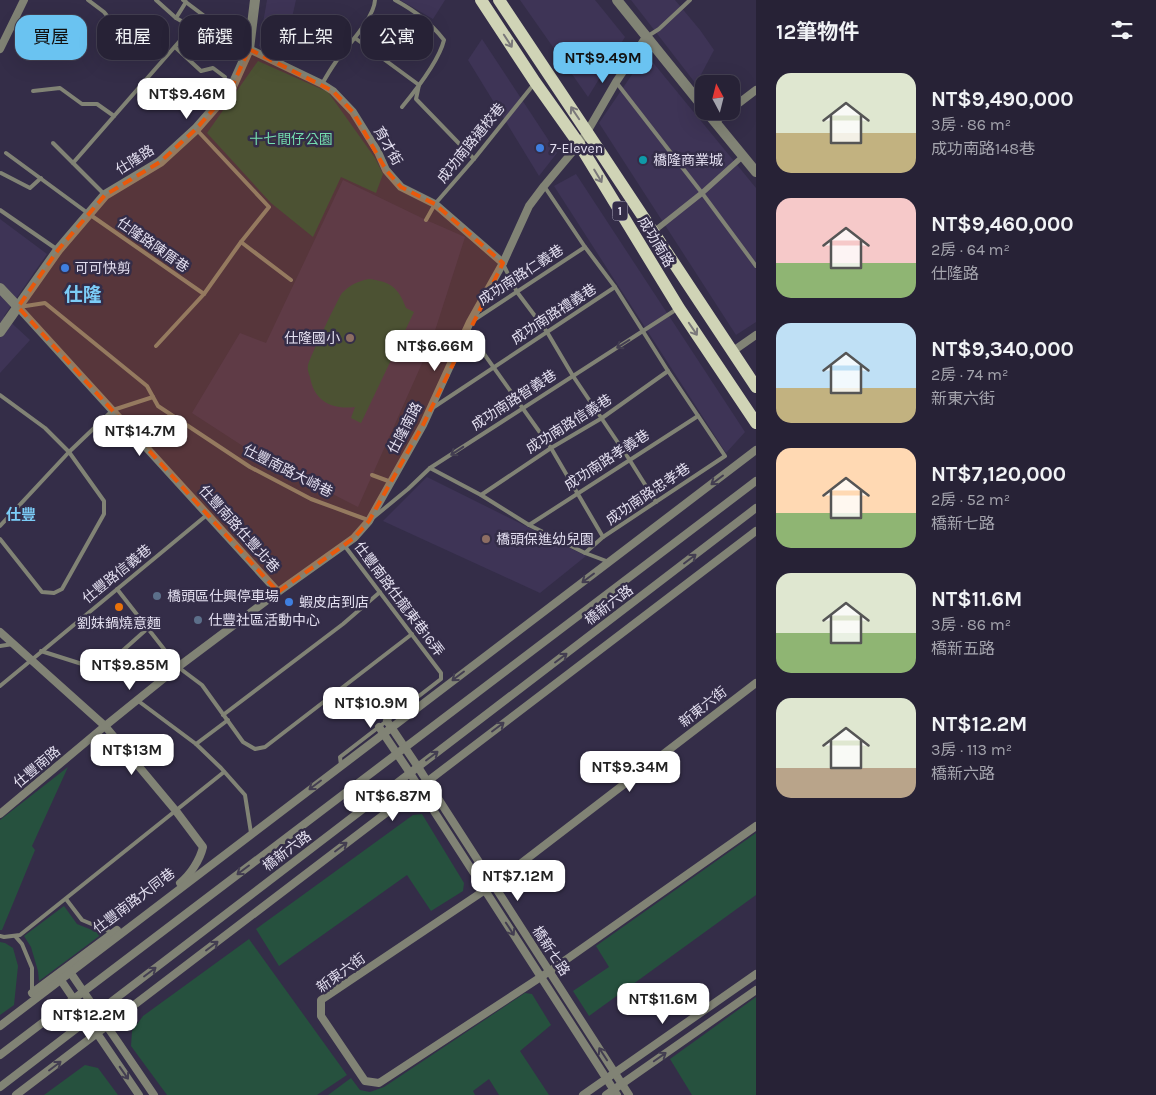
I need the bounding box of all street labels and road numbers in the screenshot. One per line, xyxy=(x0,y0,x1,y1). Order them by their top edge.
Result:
street label: 成功南路通校巷 xyxy=(434,100,508,186)
street label: 育才街 xyxy=(370,124,406,168)
street label: 仕隆路 xyxy=(113,142,157,178)
road number: 1 xyxy=(612,202,628,220)
street label: 仕隆路陳厝巷 xyxy=(114,214,192,276)
street label: 成功南路 xyxy=(634,214,678,270)
street label: 成功南路仁義巷 xyxy=(475,241,567,309)
street label: 成功南路禮義巷 xyxy=(508,280,600,348)
street label: 成功南路智義巷 xyxy=(468,366,560,434)
street label: 成功南路信義巷 xyxy=(523,391,615,457)
street label: 仕隆南路 xyxy=(384,399,426,457)
street label: 成功南路孝義巷 xyxy=(561,426,653,494)
street label: 仕豐南路大崎巷 xyxy=(240,441,336,501)
street label: 成功南路忠孝巷 xyxy=(603,460,693,528)
street label: 仕豐南路仕豐北巷 xyxy=(195,482,283,576)
street label: 仕豐南路仕龍東巷16弄 xyxy=(350,539,448,659)
street label: 仕豐路信義巷 xyxy=(79,541,155,607)
street label: 橋新六路 xyxy=(582,581,636,629)
street label: 新東六街 xyxy=(676,683,730,731)
street label: 仕豐南路 xyxy=(10,742,64,792)
street label: 橋新六路 xyxy=(260,827,314,875)
street label: 仕豐南路大同巷 xyxy=(90,865,178,937)
street label: 橋新七路 xyxy=(529,923,573,979)
street label: 新東六街 xyxy=(313,950,369,996)

